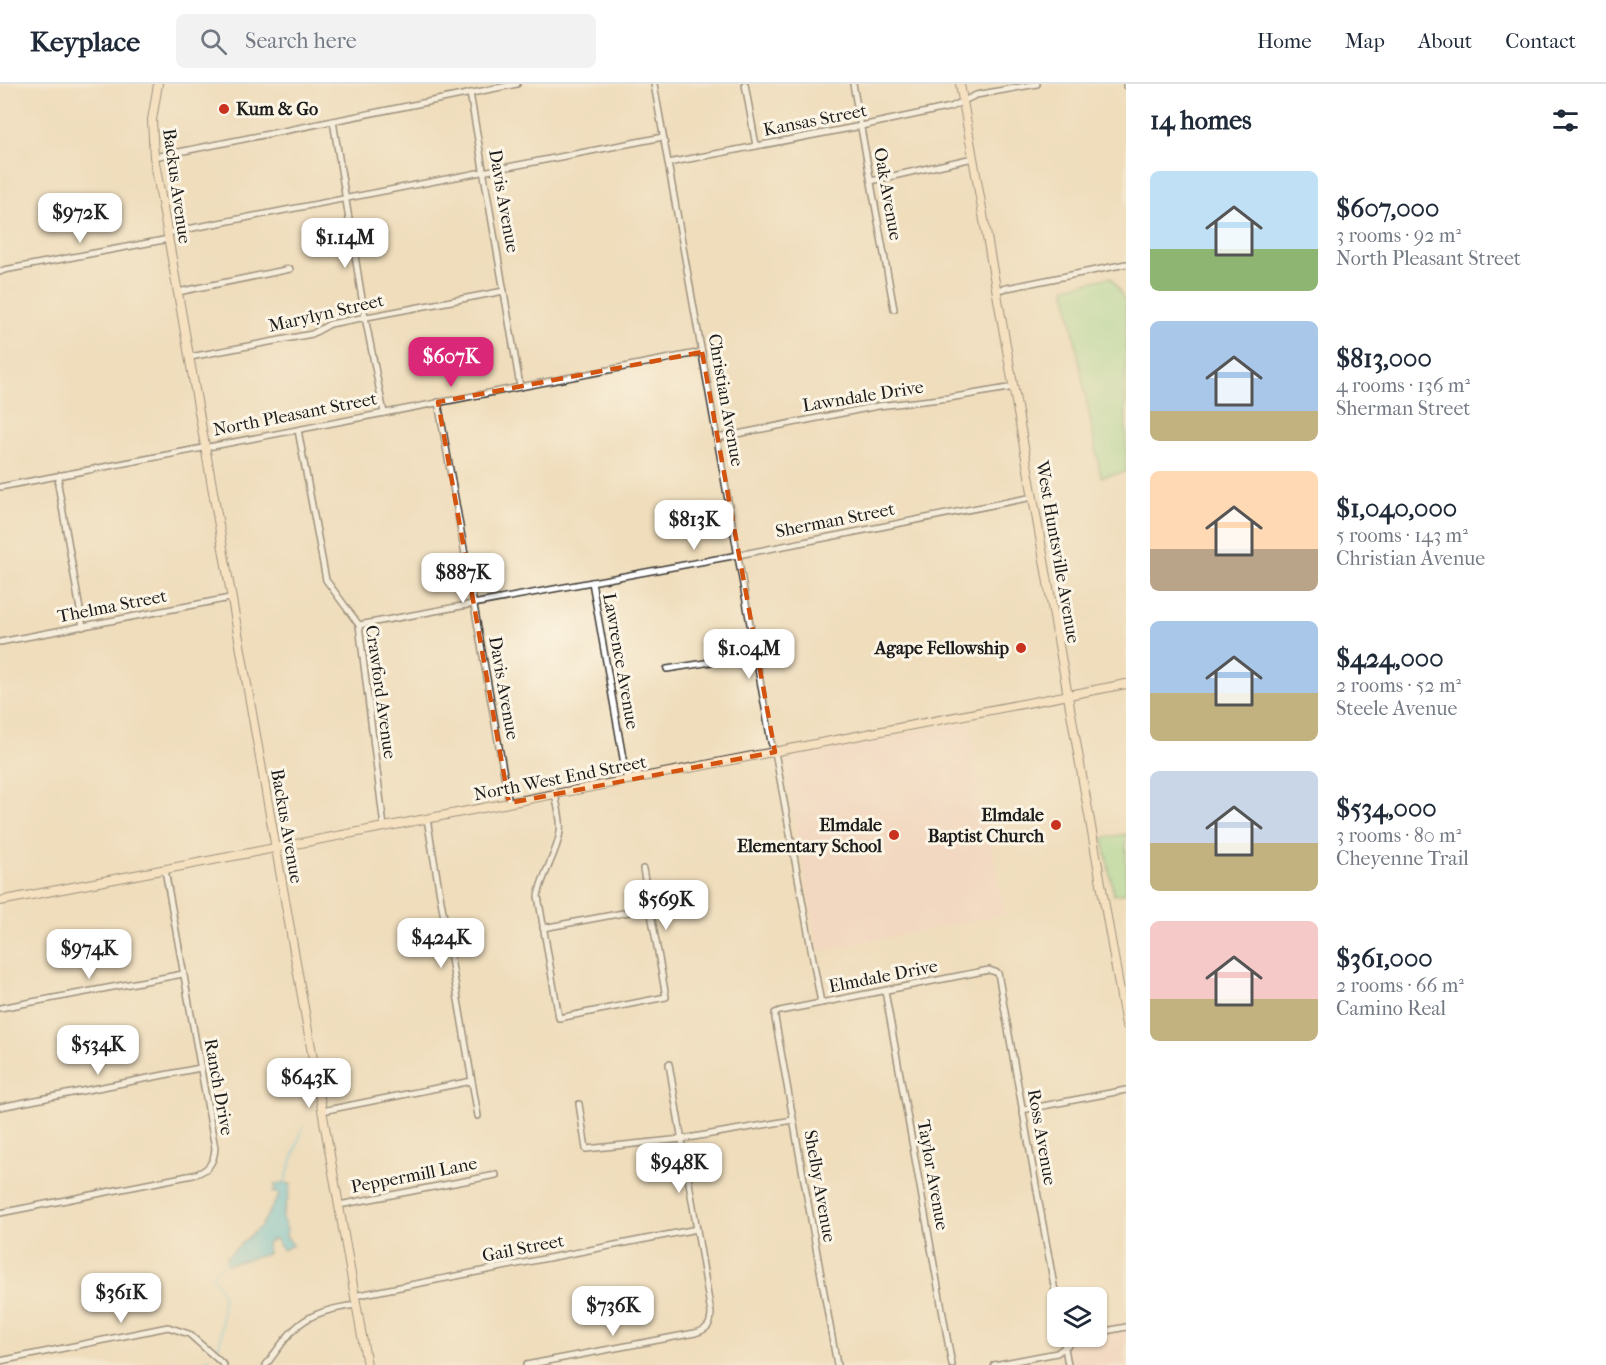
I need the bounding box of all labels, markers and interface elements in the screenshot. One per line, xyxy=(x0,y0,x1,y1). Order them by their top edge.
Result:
search box xyxy=(176,14,596,68)
text: Keyplace xyxy=(30,25,140,58)
icon: search xyxy=(197,25,230,58)
text: Search here xyxy=(245,28,357,54)
text: Home xyxy=(1257,29,1312,53)
text: Map xyxy=(1345,29,1385,53)
text: About xyxy=(1418,29,1472,53)
text: Contact xyxy=(1505,29,1576,53)
place label: Kum & Go xyxy=(236,99,318,120)
street label: Kansas Street xyxy=(762,100,869,141)
marker: Kum & Go xyxy=(217,102,231,116)
icon: filters xyxy=(1549,104,1582,137)
text: 14 homes xyxy=(1150,105,1252,136)
street label: Backus Avenue xyxy=(158,127,195,245)
street label: Oak Avenue xyxy=(869,146,906,242)
street label: Davis Avenue xyxy=(484,148,523,255)
pin: $972K xyxy=(38,193,122,244)
text: $607,000 xyxy=(1336,193,1439,224)
icon: home xyxy=(1198,195,1270,267)
text: $972K xyxy=(52,201,108,224)
pin: $1.14M xyxy=(296,218,394,269)
text: 3 rooms · 92 m² xyxy=(1336,224,1461,247)
text: $1.14M xyxy=(315,226,375,249)
text: North Pleasant Street xyxy=(1336,247,1521,270)
street label: Marylyn Street xyxy=(266,290,386,337)
street label: Christian Avenue xyxy=(704,332,748,468)
pin: $607K xyxy=(409,337,493,388)
text: $813,000 xyxy=(1336,343,1432,374)
text: $607K xyxy=(422,345,480,368)
icon: home xyxy=(1198,345,1270,417)
text: 4 rooms · 136 m² xyxy=(1336,374,1470,397)
street label: Lawndale Drive xyxy=(801,377,925,416)
street label: North Pleasant Street xyxy=(211,388,379,441)
text: Sherman Street xyxy=(1336,397,1470,420)
street label: West Huntsville Avenue xyxy=(1031,458,1084,645)
text: $1,040,000 xyxy=(1336,493,1457,524)
icon: home xyxy=(1198,495,1270,567)
street label: Sherman Street xyxy=(774,499,897,542)
pin: $813K xyxy=(652,500,736,551)
text: $813K xyxy=(669,508,719,531)
text: 5 rooms · 143 m² xyxy=(1336,524,1468,547)
text: Christian Avenue xyxy=(1336,547,1485,570)
pin: $887K xyxy=(421,553,505,604)
text: $887K xyxy=(435,561,491,584)
street label: Thelma Street xyxy=(56,585,169,627)
street label: Lawrence Avenue xyxy=(598,591,643,731)
street label: Crawford Avenue xyxy=(361,624,400,760)
pin: $1.04M xyxy=(700,629,798,680)
street label: Davis Avenue xyxy=(484,635,523,742)
text: $1.04M xyxy=(718,637,780,660)
place label: Agape Fellowship xyxy=(874,638,1009,659)
marker: Agape Fellowship xyxy=(1014,641,1028,655)
text: $424,000 xyxy=(1336,643,1443,674)
icon: home xyxy=(1198,645,1270,717)
text: 2 rooms · 52 m² xyxy=(1336,674,1461,697)
text: Steele Avenue xyxy=(1336,697,1457,720)
street label: North West End Street xyxy=(472,751,649,806)
street label: Backus Avenue xyxy=(266,767,307,885)
text: $534,000 xyxy=(1336,793,1437,824)
icon: home xyxy=(1198,795,1270,867)
place label: Elmdale Baptist Church xyxy=(928,805,1045,847)
place label: Elmdale Elementary School xyxy=(737,815,883,857)
marker: Elmdale Baptist Church xyxy=(1049,818,1063,832)
text: 3 rooms · 80 m² xyxy=(1336,824,1461,847)
marker: Elmdale Elementary School xyxy=(887,828,901,842)
text: Cheyenne Trail xyxy=(1336,847,1469,870)
pin: $569K xyxy=(624,880,708,931)
text: $569K xyxy=(638,888,694,911)
pin: $424K xyxy=(399,918,483,969)
text: $424K xyxy=(411,926,471,949)
pin: $974K xyxy=(47,929,131,980)
text: $974K xyxy=(61,937,117,960)
text: $361,000 xyxy=(1336,943,1433,974)
icon: home xyxy=(1198,945,1270,1017)
street label: Elmdale Drive xyxy=(827,956,939,997)
text: 2 rooms · 66 m² xyxy=(1336,974,1464,997)
text: Camino Real xyxy=(1336,997,1446,1020)
pin: $534K xyxy=(56,1025,140,1076)
text: $534K xyxy=(71,1033,125,1056)
street label: Ranch Drive xyxy=(200,1037,237,1137)
pin: $643K xyxy=(267,1058,351,1109)
text: $643K xyxy=(281,1066,337,1089)
street label: Ross Avenue xyxy=(1023,1087,1060,1187)
street label: Taylor Avenue xyxy=(912,1118,953,1232)
street label: Shelby Avenue xyxy=(799,1128,840,1244)
pin: $948K xyxy=(637,1143,721,1194)
text: $948K xyxy=(650,1151,708,1174)
street label: Peppermill Lane xyxy=(349,1153,479,1198)
street label: Gail Street xyxy=(480,1230,566,1267)
pin: $361K xyxy=(79,1273,163,1324)
text: $361K xyxy=(95,1281,147,1304)
pin: $736K xyxy=(571,1286,655,1337)
map controls xyxy=(1047,1287,1107,1347)
button: layers xyxy=(1047,1287,1107,1347)
text: $736K xyxy=(586,1294,640,1317)

